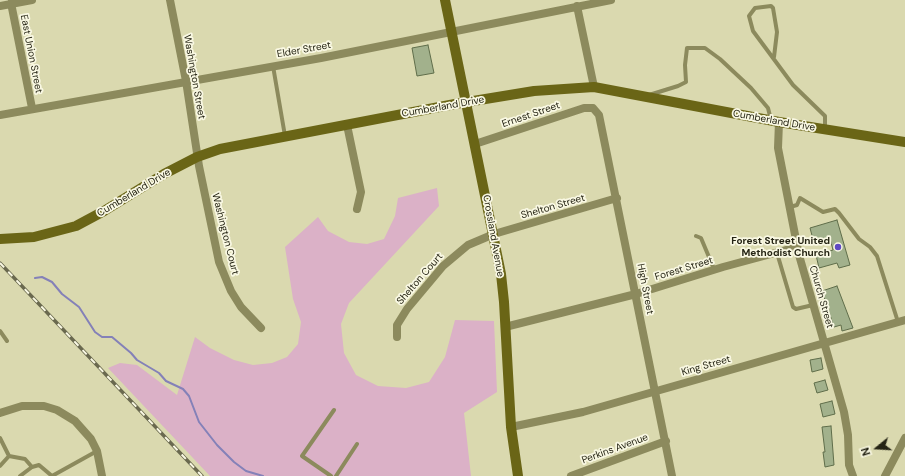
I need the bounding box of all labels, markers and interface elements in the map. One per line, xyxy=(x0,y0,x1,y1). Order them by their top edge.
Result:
street label: East Union Street xyxy=(17,14,45,94)
street label: Washington Street xyxy=(181,34,207,120)
street label: Elder Street xyxy=(276,39,332,61)
street label: Cumberland Drive xyxy=(401,94,485,120)
street label: Ernest Street xyxy=(500,99,562,131)
street label: Cumberland Drive xyxy=(732,108,816,134)
street label: Cumberland Drive xyxy=(95,166,173,220)
street label: Washington Court xyxy=(209,192,241,276)
street label: Shelton Street xyxy=(520,192,586,222)
street label: Crossland Avenue xyxy=(480,194,506,278)
place label: Forest Street United Methodist Church xyxy=(731,235,830,258)
marker: Forest Street United Methodist Church xyxy=(833,242,843,252)
street label: Shelton Court xyxy=(394,251,446,307)
street label: Forest Street xyxy=(654,254,714,284)
street label: High Street xyxy=(634,263,656,315)
street label: Church Street xyxy=(806,264,836,330)
street label: King Street xyxy=(680,353,732,379)
north arrow xyxy=(857,428,897,468)
street label: Perkins Avenue xyxy=(580,431,650,467)
text: N xyxy=(858,446,873,458)

